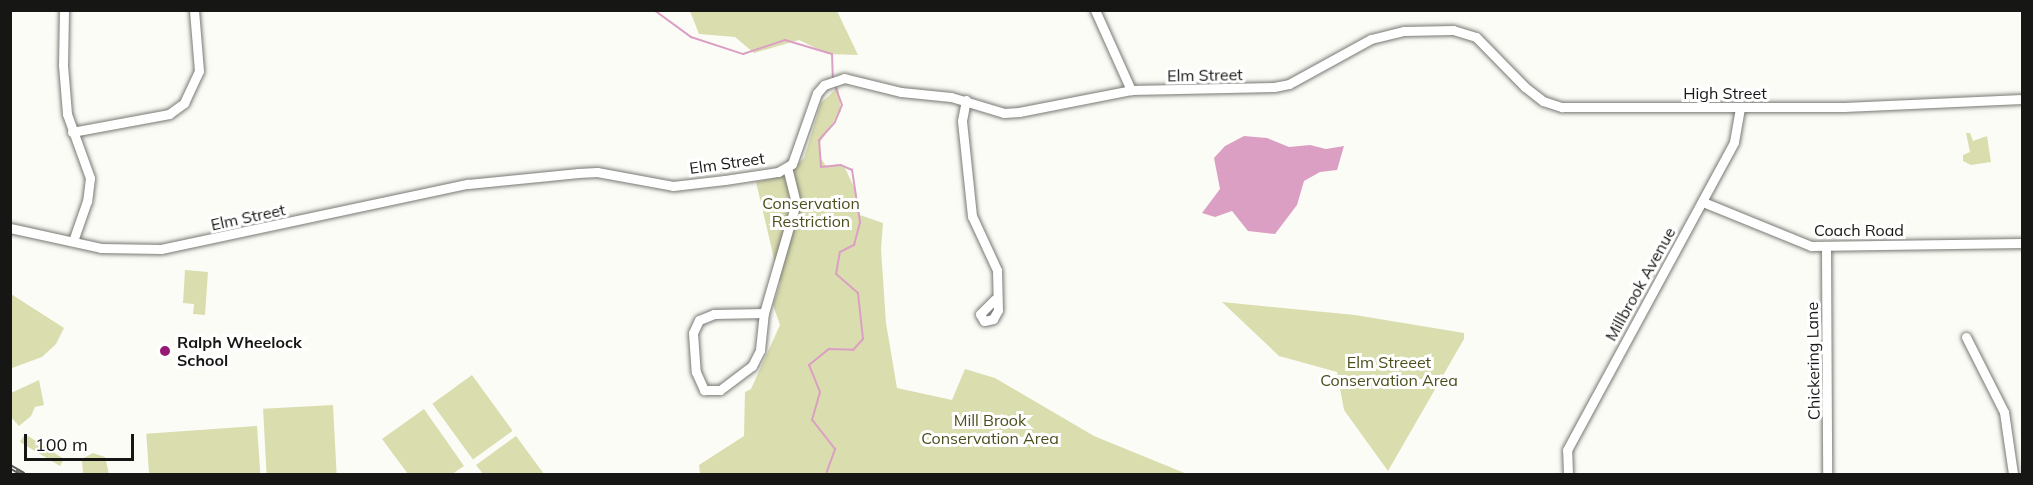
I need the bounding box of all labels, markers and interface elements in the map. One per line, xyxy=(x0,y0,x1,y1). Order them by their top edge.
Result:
street label: Elm Street xyxy=(1167,65,1243,85)
street label: High Street xyxy=(1683,83,1767,103)
street label: Elm Street xyxy=(688,148,766,178)
park label: Conservation Restriction xyxy=(762,193,860,231)
street label: Elm Street xyxy=(209,200,287,234)
street label: Coach Road xyxy=(1814,220,1904,240)
street label: Millbrook Avenue xyxy=(1601,224,1679,344)
street label: Chickering Lane xyxy=(1802,302,1824,420)
place label: Ralph Wheelock School xyxy=(177,332,302,370)
marker: Ralph Wheelock School xyxy=(158,344,172,358)
park label: Elm Streeet Conservation Area xyxy=(1320,352,1458,390)
park label: Mill Brook Conservation Area xyxy=(921,410,1059,448)
scale bar xyxy=(27,422,136,460)
text: 100 m xyxy=(35,433,88,456)

